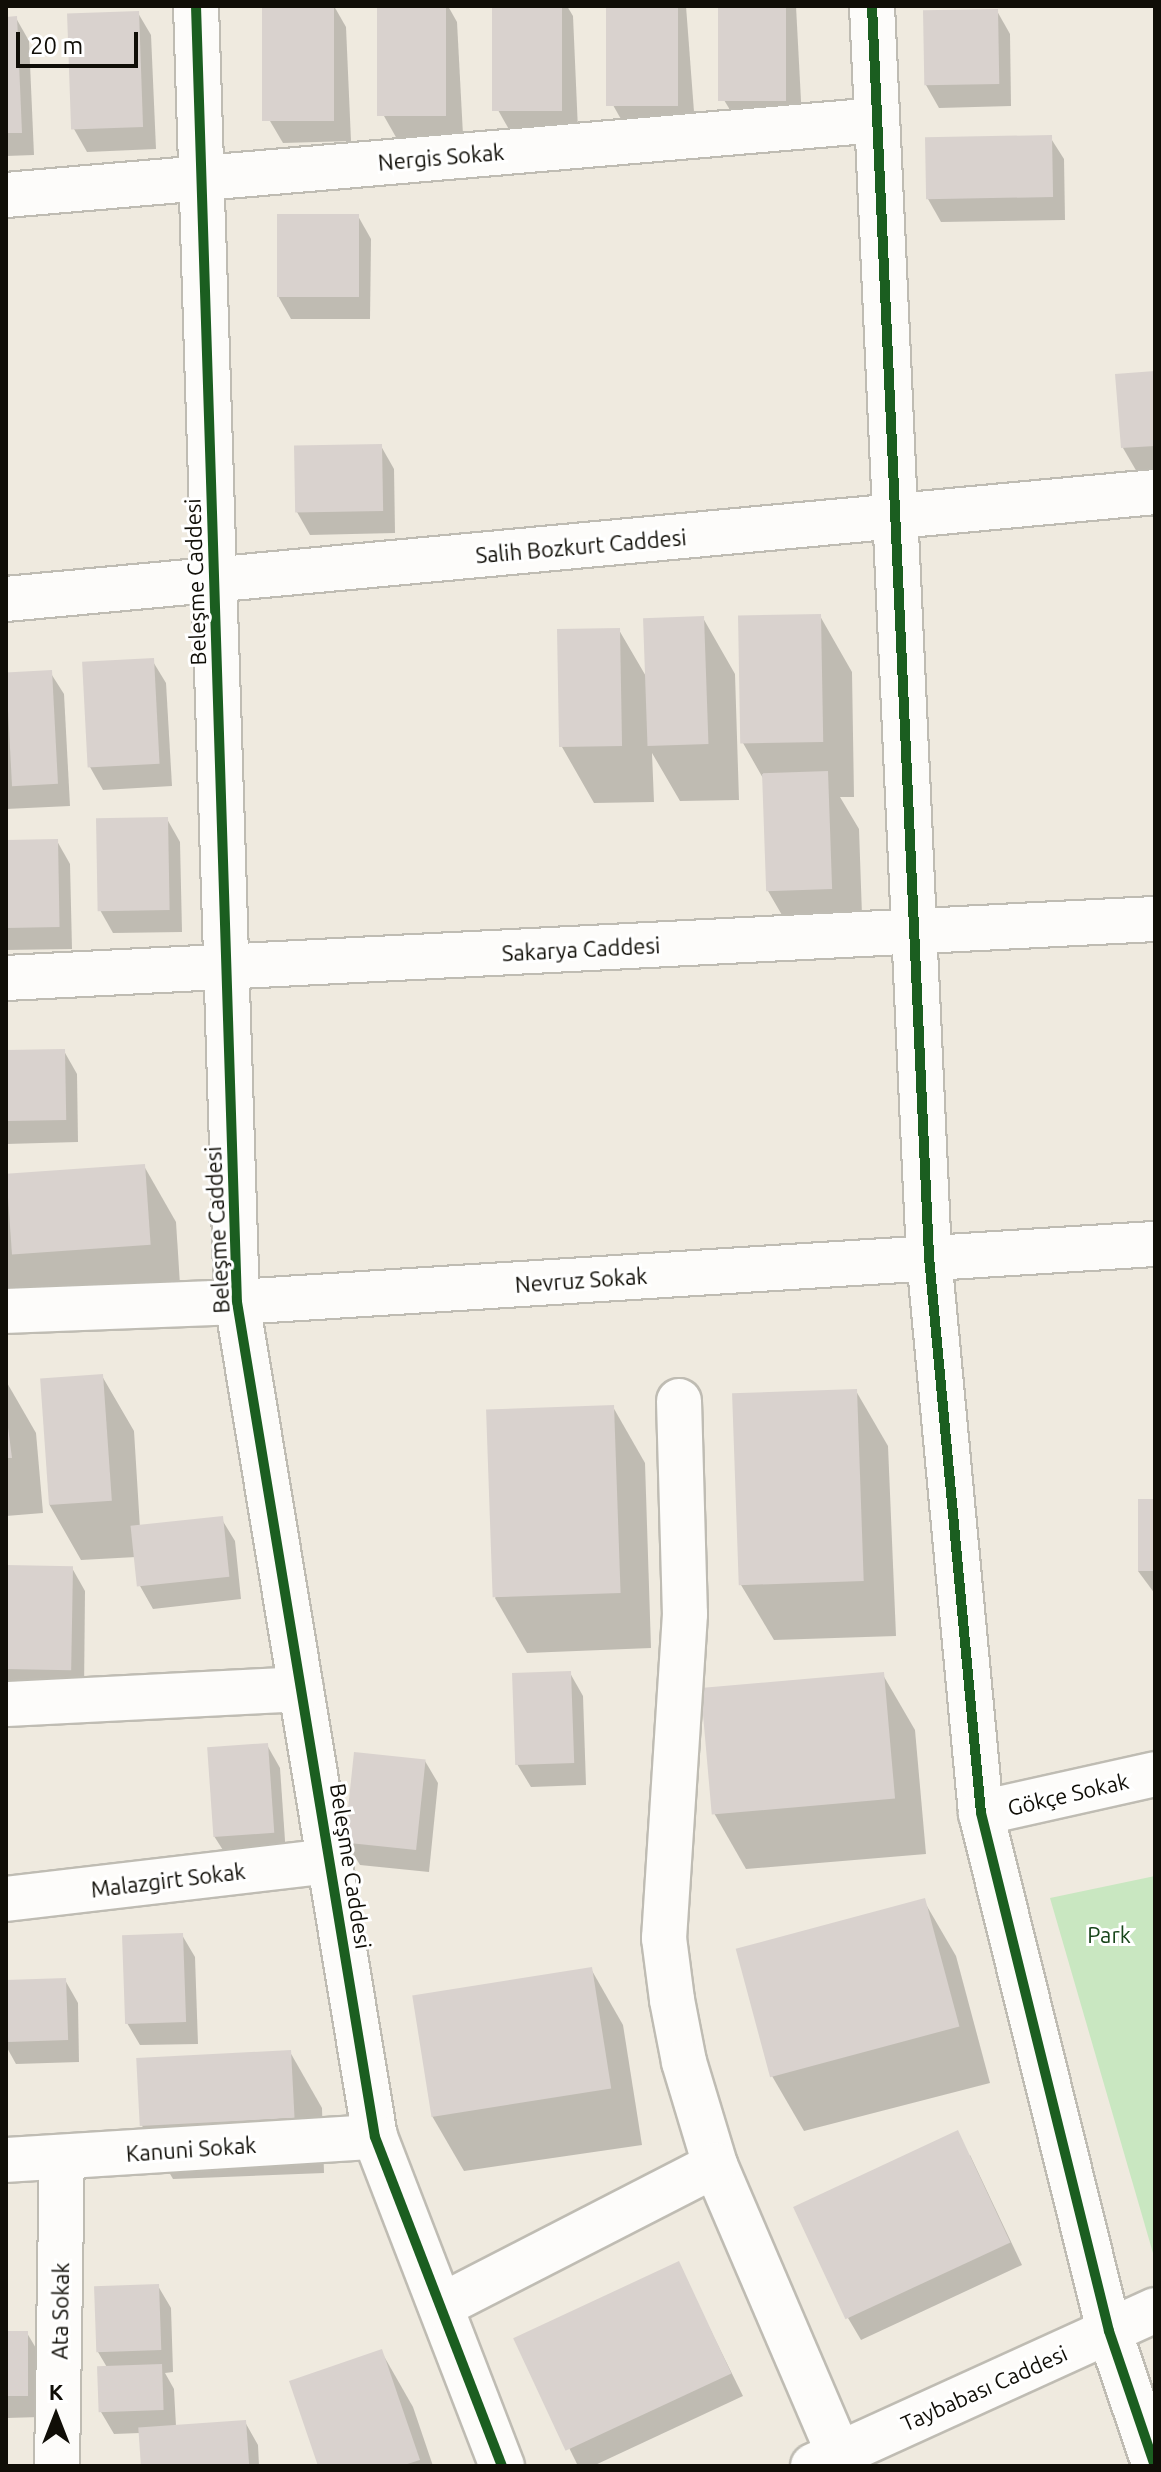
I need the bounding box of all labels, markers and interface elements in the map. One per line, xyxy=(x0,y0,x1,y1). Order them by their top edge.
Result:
scale bar xyxy=(20,16,142,66)
text: 20 m xyxy=(30,32,83,59)
street label: Nergis Sokak xyxy=(377,138,505,176)
street label: Beleşme Caddesi xyxy=(179,498,211,666)
street label: Salih Bozkurt Caddesi xyxy=(474,524,688,568)
street label: Sakarya Caddesi xyxy=(501,932,661,966)
street label: Beleşme Caddesi xyxy=(199,1146,235,1314)
street label: Nevruz Sokak xyxy=(514,1262,648,1298)
street label: Gökçe Sokak xyxy=(1005,1767,1131,1821)
street label: Beleşme Caddesi xyxy=(325,1781,377,1951)
street label: Malazgirt Sokak xyxy=(89,1857,247,1903)
park label: Park xyxy=(1087,1922,1131,1948)
street label: Kanuni Sokak xyxy=(125,2131,257,2167)
street label: Ata Sokak xyxy=(46,2262,74,2360)
street label: Taybabası Caddesi xyxy=(897,2340,1071,2436)
north arrow xyxy=(16,2376,96,2456)
text: K xyxy=(49,2379,63,2404)

